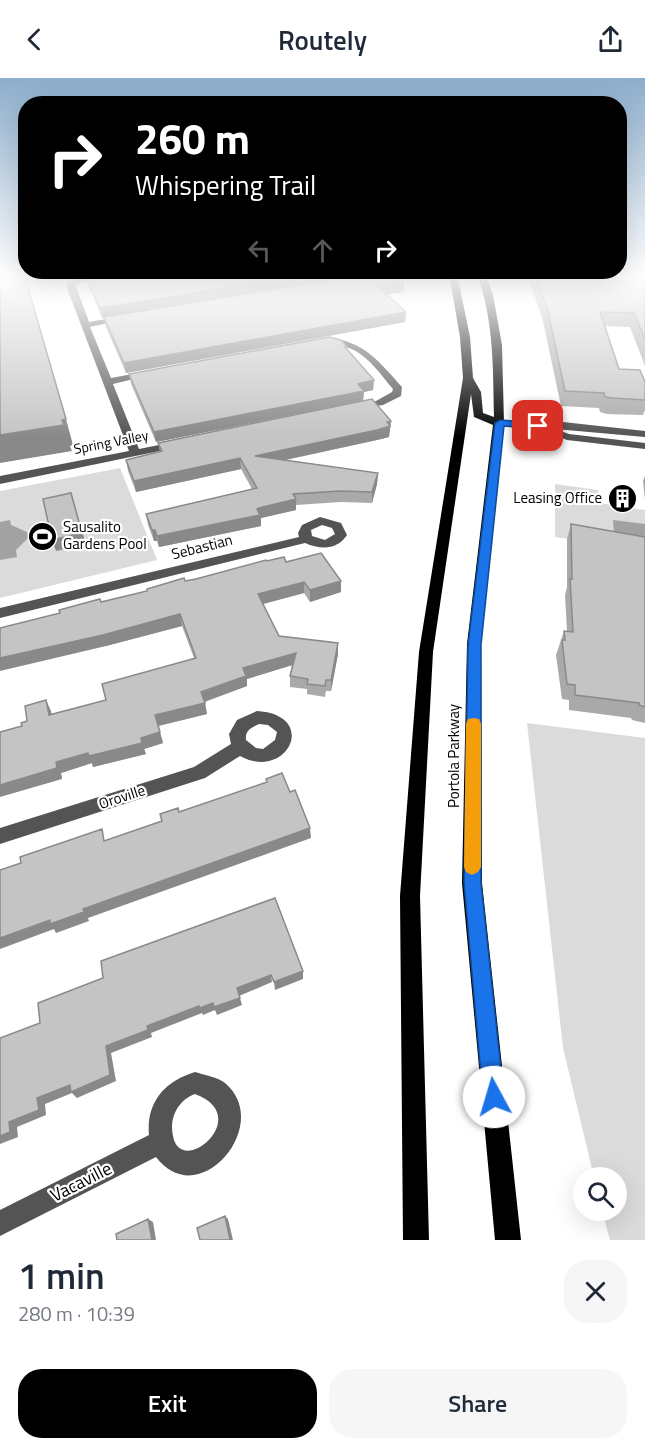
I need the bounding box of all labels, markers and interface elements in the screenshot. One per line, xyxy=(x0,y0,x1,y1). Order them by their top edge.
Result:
text: Routely xyxy=(278,19,367,60)
icon: back xyxy=(18,23,51,56)
icon: share xyxy=(594,23,627,56)
text: 260 m xyxy=(135,106,250,170)
icon: right xyxy=(36,120,114,198)
text: Whispering Trail xyxy=(135,164,316,205)
icon: left xyxy=(243,234,276,267)
icon: ahead xyxy=(306,234,339,267)
icon: right xyxy=(369,234,402,267)
pin xyxy=(512,400,563,451)
icon: arrive xyxy=(521,409,554,442)
street label: Spring Valley xyxy=(72,424,150,459)
building icon: Leasing Office xyxy=(607,482,639,514)
place label: Leasing Office xyxy=(513,486,602,509)
place label: Sausalito Gardens Pool xyxy=(63,515,147,555)
sports icon: Sausalito Gardens Pool xyxy=(26,520,58,552)
street label: Sebastian xyxy=(169,528,235,565)
street label: Portola Parkway xyxy=(442,704,465,808)
street label: Oroville xyxy=(96,778,148,815)
position arrow xyxy=(462,1065,526,1129)
street label: Vacaville xyxy=(45,1155,116,1209)
map controls xyxy=(573,1167,627,1221)
button: search xyxy=(573,1167,627,1221)
text: 1 min xyxy=(18,1248,105,1303)
button: close xyxy=(564,1260,627,1323)
text: 280 m · 10:39 xyxy=(18,1298,135,1329)
button: Exit xyxy=(18,1369,317,1438)
button: Share xyxy=(329,1369,627,1438)

